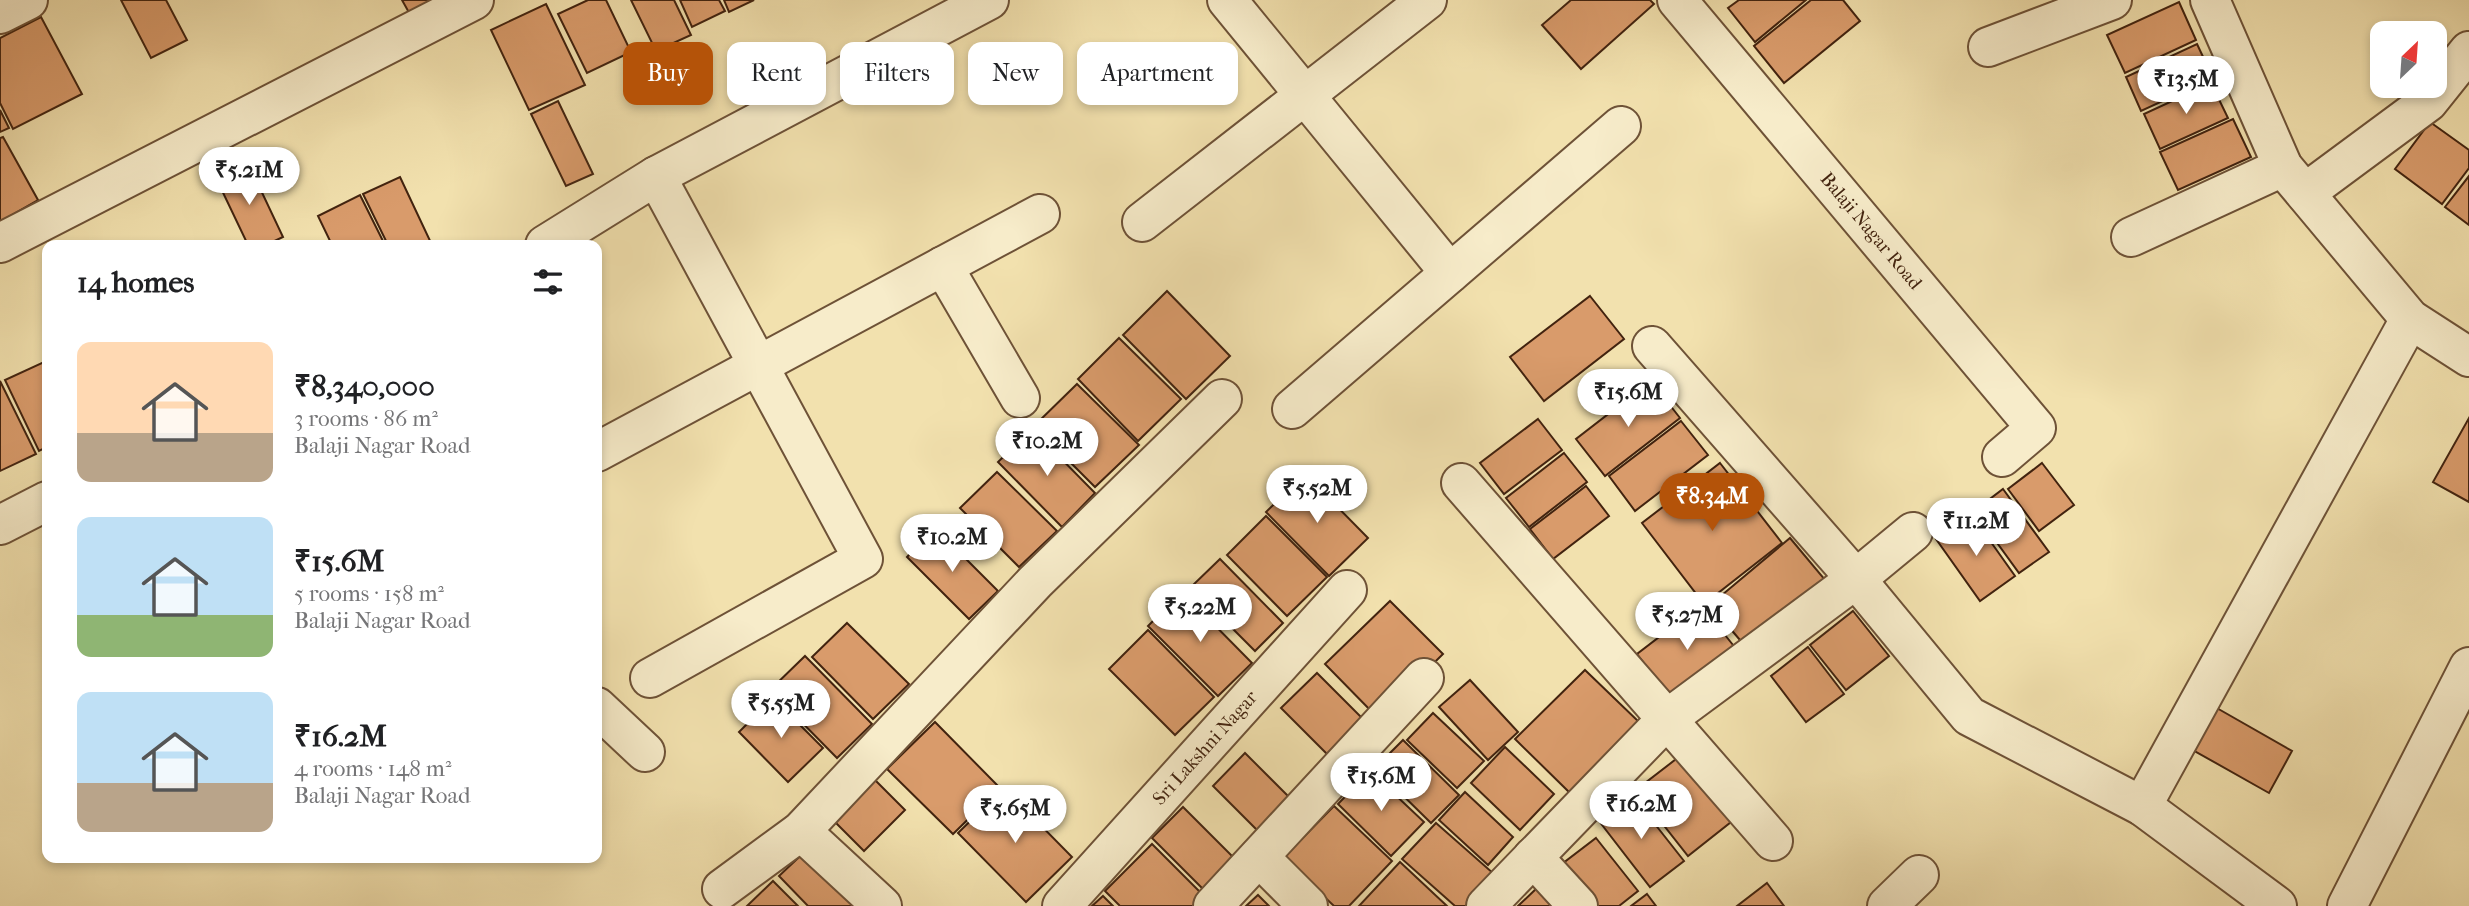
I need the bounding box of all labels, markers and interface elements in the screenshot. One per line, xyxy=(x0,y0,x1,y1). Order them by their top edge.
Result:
north arrow xyxy=(2370,21,2446,98)
map controls xyxy=(2370,21,2447,98)
chip: Buy xyxy=(623,42,713,105)
chip: Rent xyxy=(727,42,826,105)
chip: Filters xyxy=(840,42,954,105)
chip: New xyxy=(968,42,1063,105)
chip: Apartment xyxy=(1077,42,1238,105)
pin: ₹13.5M xyxy=(2129,57,2243,116)
text: ₹13.5M xyxy=(2153,65,2219,92)
pin: ₹5.21M xyxy=(192,148,306,207)
text: ₹5.21M xyxy=(215,156,283,183)
street label: Balaji Nagar Road xyxy=(1816,168,1927,294)
icon: filters xyxy=(529,263,567,301)
text: 14 homes xyxy=(77,265,194,300)
text: ₹8,340,000 xyxy=(294,369,435,404)
icon: home xyxy=(133,370,217,454)
pin: ₹15.6M xyxy=(1571,370,1685,429)
text: ₹15.6M xyxy=(1593,378,1663,405)
text: 3 rooms · 86 m² xyxy=(294,405,438,432)
pin: ₹10.2M xyxy=(990,419,1104,478)
text: ₹10.2M xyxy=(1011,427,1083,454)
text: Balaji Nagar Road xyxy=(294,432,471,459)
pin: ₹5.52M xyxy=(1260,466,1374,525)
text: ₹5.52M xyxy=(1282,474,1352,501)
pin: ₹8.34M xyxy=(1655,474,1769,533)
text: ₹8.34M xyxy=(1675,482,1749,509)
pin: ₹11.2M xyxy=(1919,498,2033,558)
text: ₹11.2M xyxy=(1943,507,2009,534)
pin: ₹10.2M xyxy=(895,514,1009,574)
text: ₹10.2M xyxy=(916,523,988,550)
text: ₹15.6M xyxy=(294,544,384,579)
icon: home xyxy=(133,545,217,629)
text: 5 rooms · 158 m² xyxy=(294,580,444,607)
pin: ₹5.22M xyxy=(1143,584,1257,644)
pin: ₹5.27M xyxy=(1630,592,1744,652)
text: ₹5.22M xyxy=(1164,593,1236,620)
text: ₹5.27M xyxy=(1651,601,1723,628)
text: Balaji Nagar Road xyxy=(294,607,471,634)
pin: ₹5.55M xyxy=(724,680,838,740)
street label: Sri Lakshni Nagar xyxy=(1148,686,1263,810)
text: ₹5.55M xyxy=(747,689,815,716)
text: ₹16.2M xyxy=(294,719,387,754)
icon: home xyxy=(133,720,217,804)
pin: ₹15.6M xyxy=(1324,754,1438,813)
text: 4 rooms · 148 m² xyxy=(294,755,451,782)
text: ₹15.6M xyxy=(1346,762,1416,789)
text: Balaji Nagar Road xyxy=(294,782,471,809)
pin: ₹16.2M xyxy=(1584,782,1698,841)
pin: ₹5.65M xyxy=(958,786,1072,845)
text: ₹16.2M xyxy=(1605,790,1677,817)
text: ₹5.65M xyxy=(980,794,1050,821)

